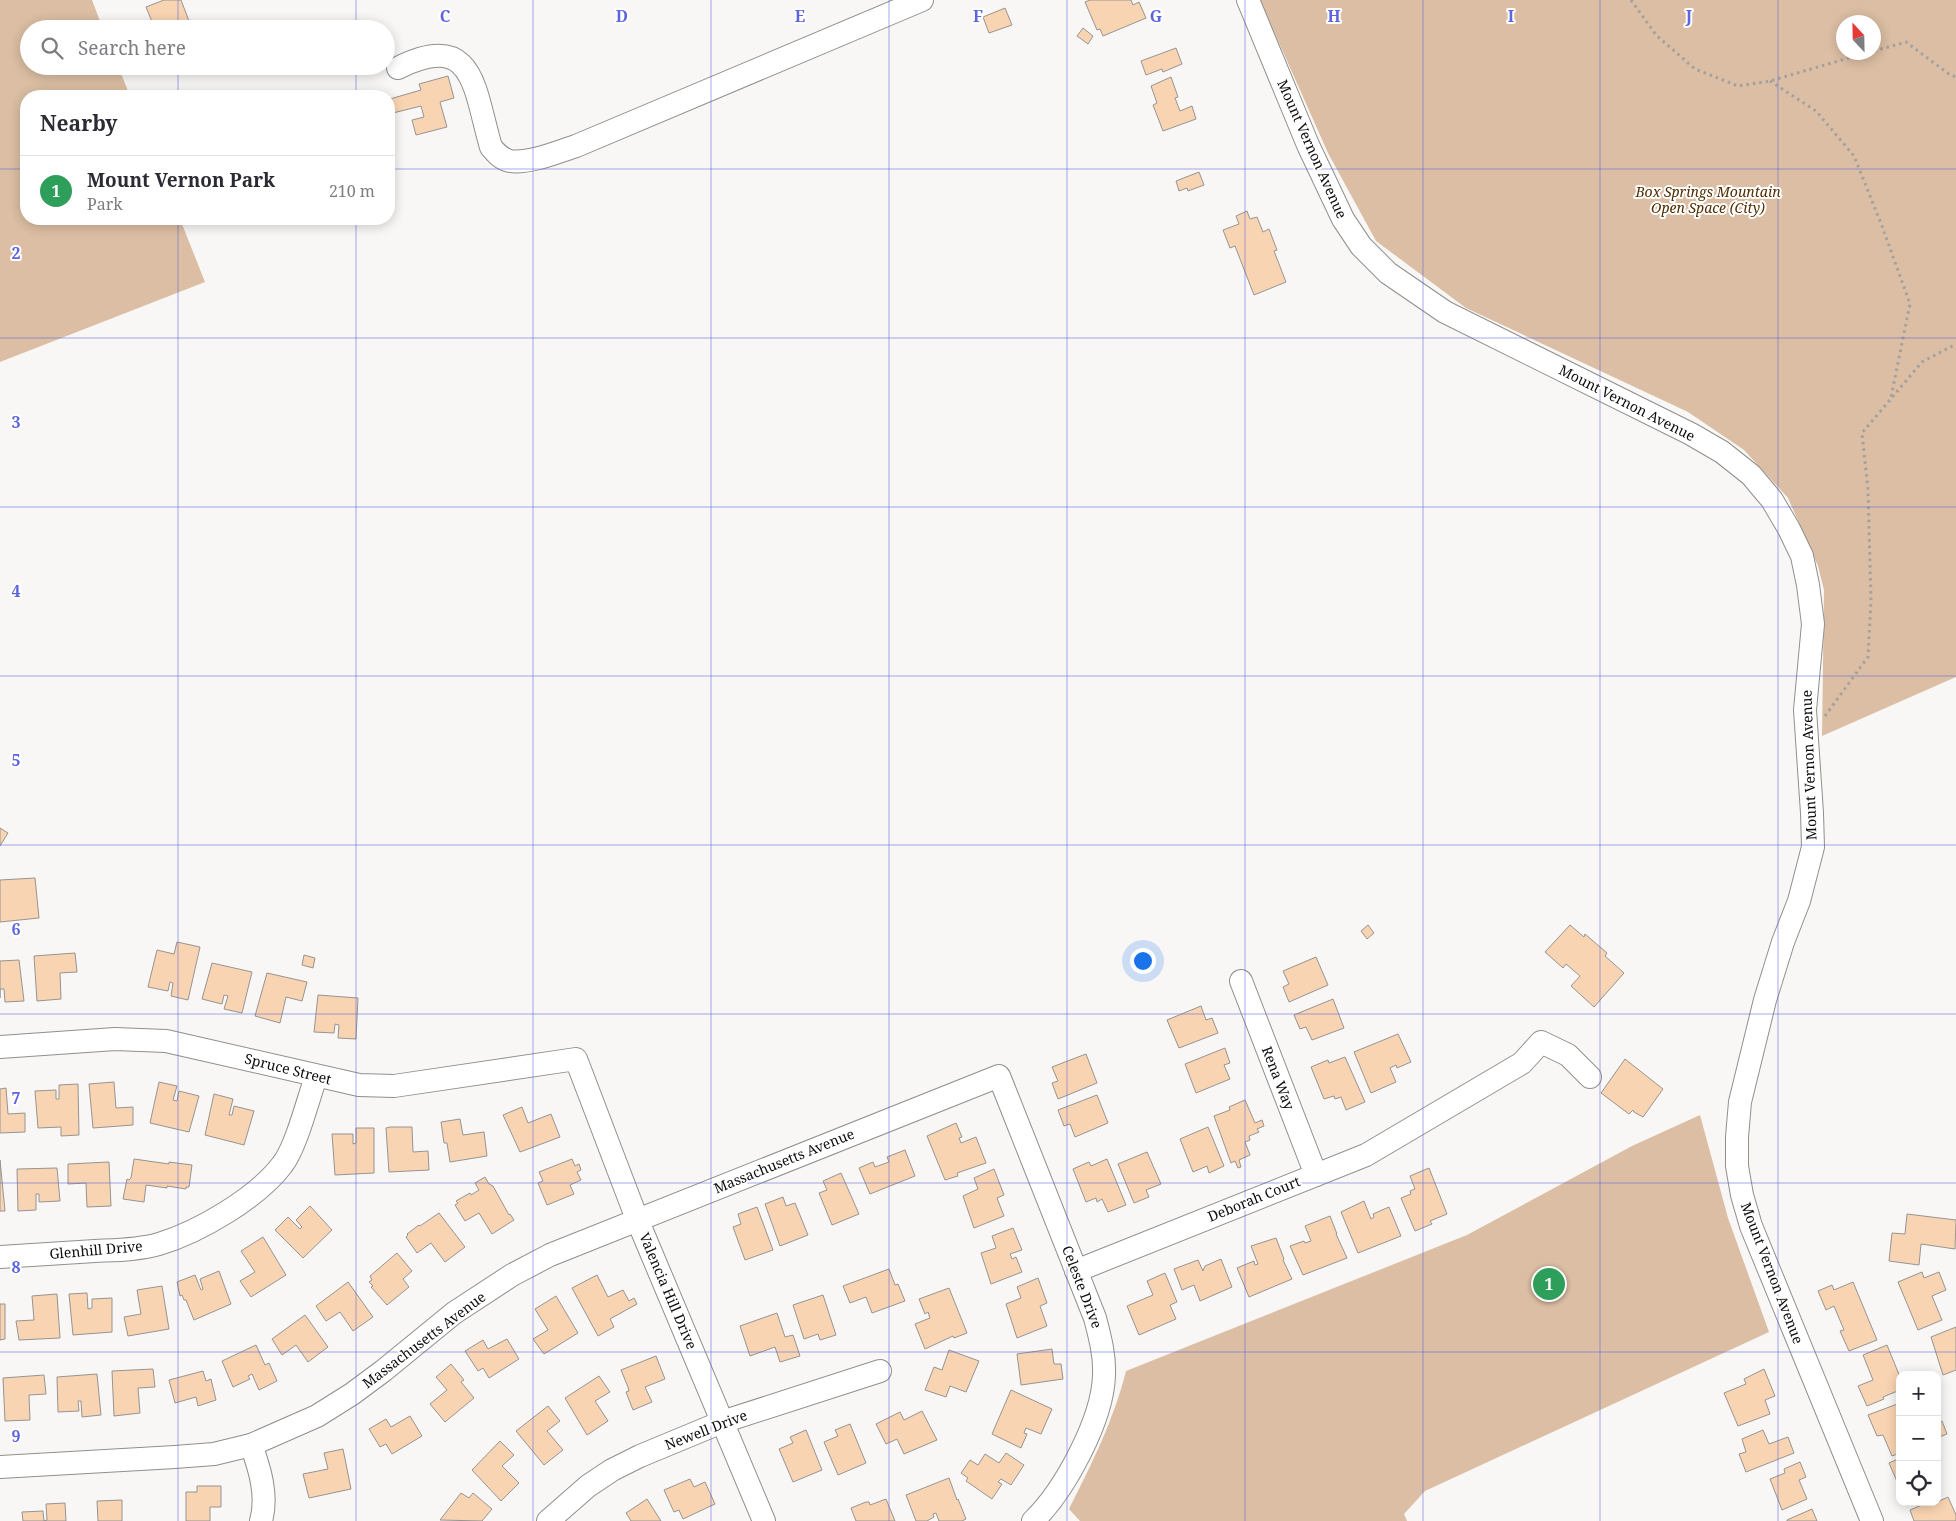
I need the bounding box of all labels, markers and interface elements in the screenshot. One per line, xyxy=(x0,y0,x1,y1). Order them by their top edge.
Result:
text: C xyxy=(440,5,451,27)
text: D xyxy=(616,5,628,27)
text: E xyxy=(795,5,805,27)
text: F xyxy=(973,5,983,27)
text: G xyxy=(1150,5,1162,27)
text: H xyxy=(1327,5,1341,27)
text: I xyxy=(1508,5,1514,27)
text: J xyxy=(1685,5,1693,27)
north arrow xyxy=(1836,15,1881,60)
search box xyxy=(20,20,395,75)
icon: search xyxy=(38,34,66,62)
text: Search here xyxy=(78,35,186,61)
street label: Mount Vernon Avenue xyxy=(1273,76,1352,221)
text: Nearby xyxy=(40,109,118,137)
text: Mount Vernon Park xyxy=(87,167,275,193)
text: 1 xyxy=(51,180,61,202)
text: 210 m xyxy=(329,180,375,202)
park label: Box Springs Mountain Open Space (City) xyxy=(1634,182,1781,217)
text: Park xyxy=(87,193,123,215)
text: 2 xyxy=(11,242,21,264)
street label: Mount Vernon Avenue xyxy=(1556,360,1698,445)
text: 3 xyxy=(11,411,21,433)
text: 4 xyxy=(11,580,21,602)
street label: Mount Vernon Avenue xyxy=(1796,690,1821,840)
text: 5 xyxy=(11,749,21,771)
text: 6 xyxy=(11,918,21,940)
your location xyxy=(1130,948,1156,974)
street label: Rena Way xyxy=(1258,1043,1299,1112)
street label: Spruce Street xyxy=(243,1049,334,1088)
text: 7 xyxy=(11,1087,21,1109)
street label: Massachusetts Avenue xyxy=(711,1124,857,1197)
street label: Deborah Court xyxy=(1205,1171,1303,1226)
street label: Mount Vernon Avenue xyxy=(1737,1199,1808,1346)
street label: Valencia Hill Drive xyxy=(635,1230,702,1352)
street label: Glenhill Drive xyxy=(49,1236,143,1263)
street label: Celeste Drive xyxy=(1058,1243,1107,1331)
text: 8 xyxy=(11,1256,21,1278)
pin: 1 xyxy=(1533,1265,1565,1303)
street label: Massachusetts Avenue xyxy=(358,1287,489,1392)
map controls xyxy=(1896,1371,1941,1506)
button: + xyxy=(1896,1371,1941,1416)
street label: Newell Drive xyxy=(662,1405,750,1454)
button: − xyxy=(1896,1416,1941,1461)
text: 9 xyxy=(11,1425,21,1447)
button: locate xyxy=(1896,1461,1941,1506)

